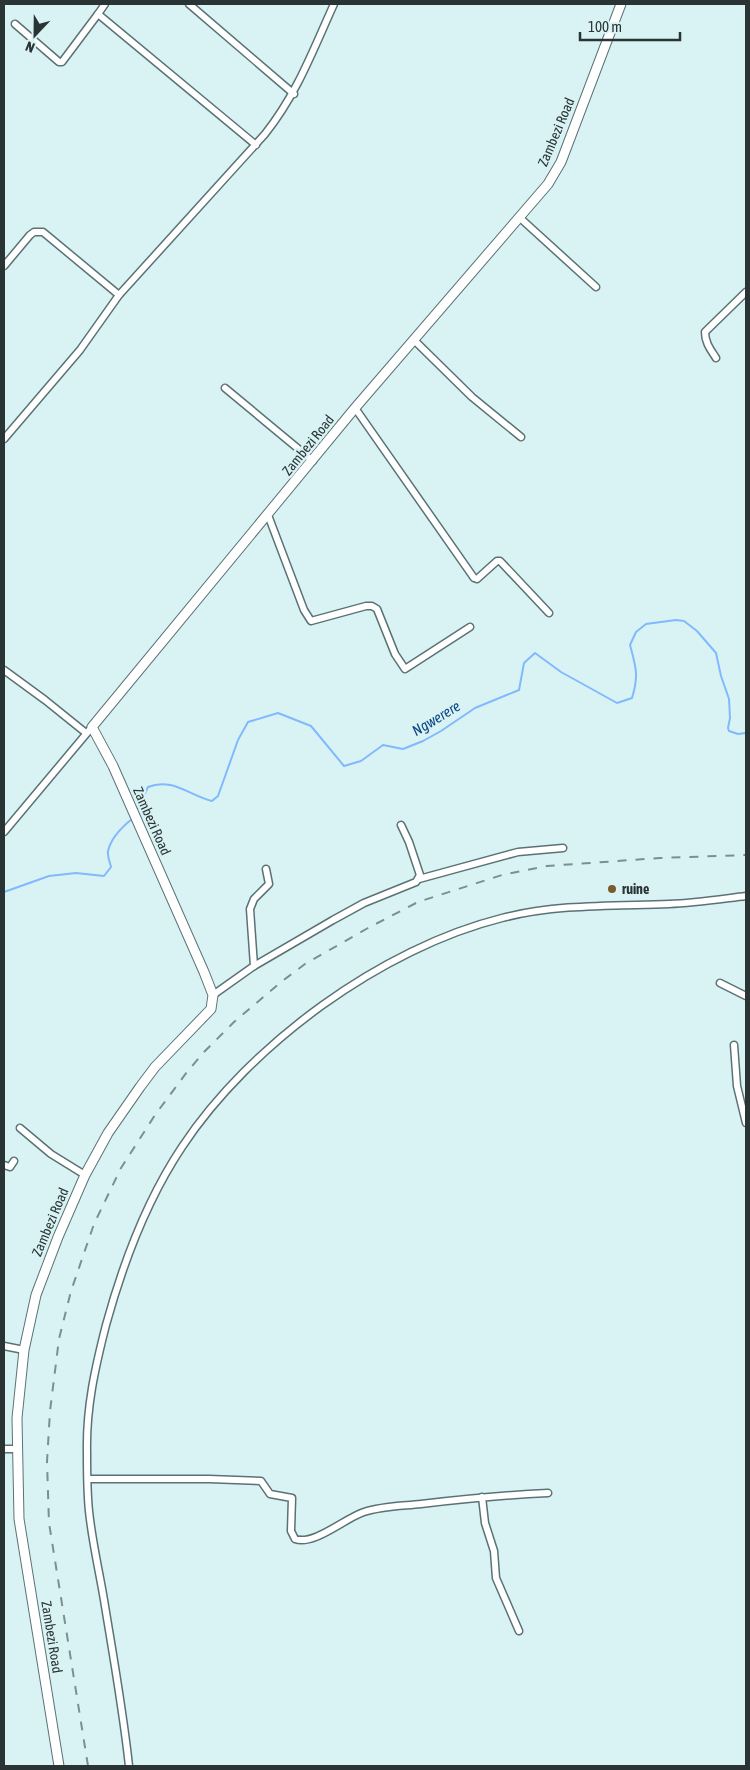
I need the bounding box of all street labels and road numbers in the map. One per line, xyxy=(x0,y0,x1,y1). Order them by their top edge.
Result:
street label: Zambezi Road xyxy=(534,95,578,169)
street label: Zambezi Road xyxy=(279,412,337,478)
street label: Zambezi Road xyxy=(130,784,174,858)
street label: Zambezi Road xyxy=(28,1185,72,1259)
street label: Zambezi Road xyxy=(38,1600,66,1674)

